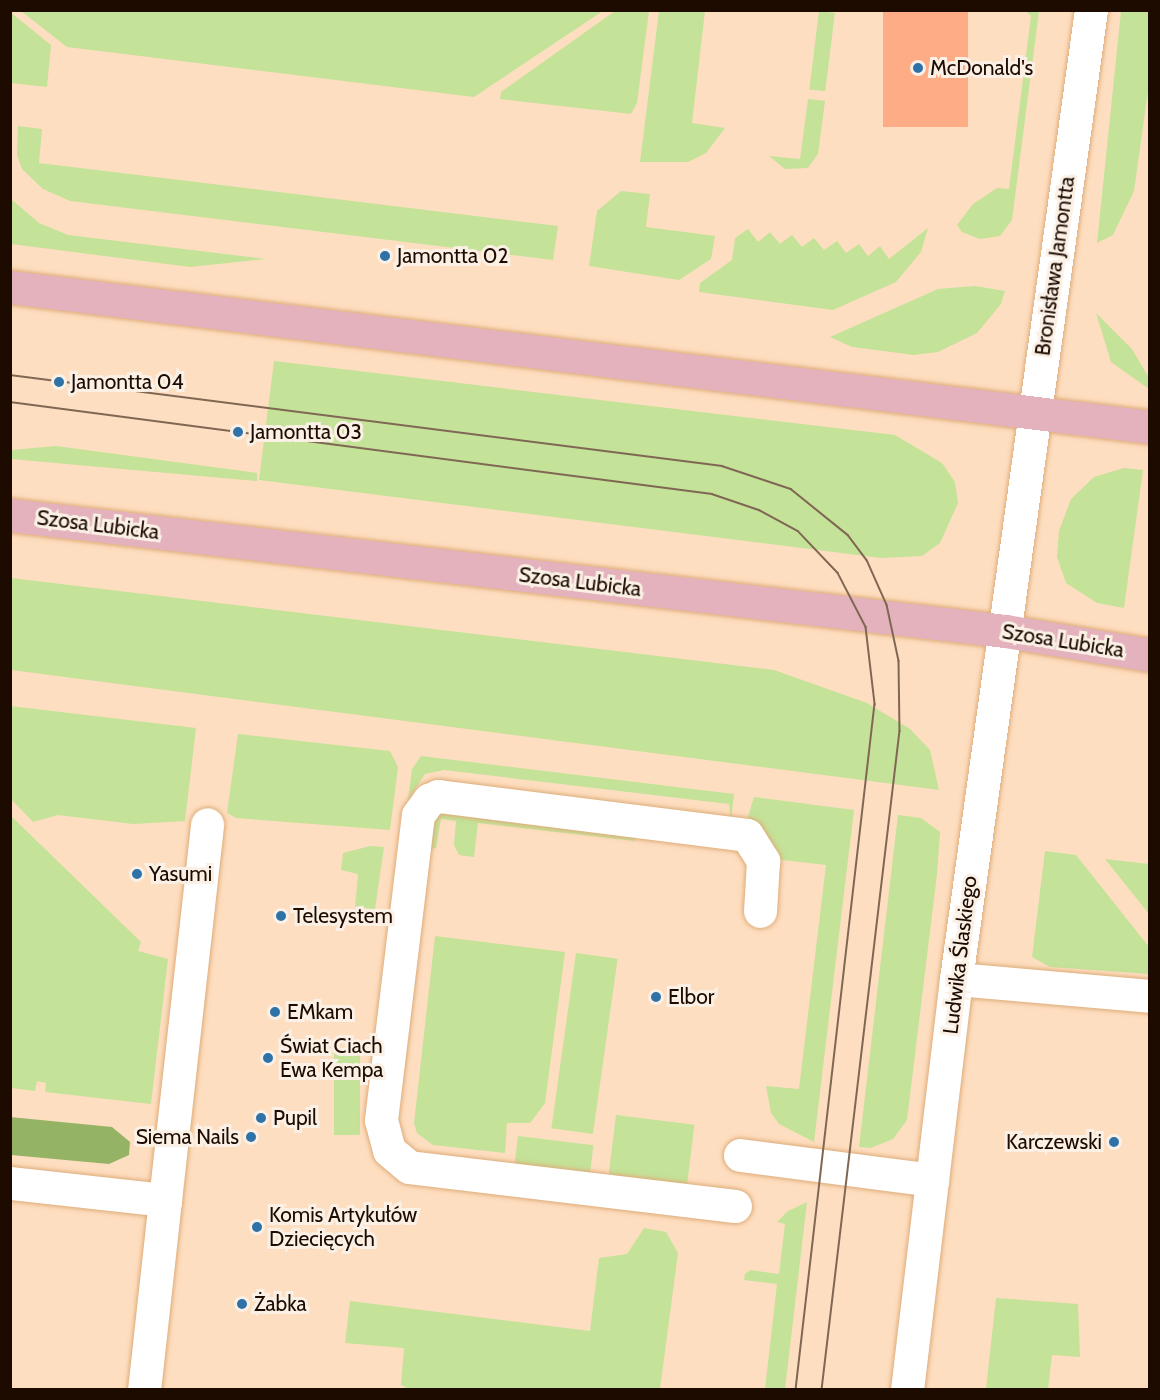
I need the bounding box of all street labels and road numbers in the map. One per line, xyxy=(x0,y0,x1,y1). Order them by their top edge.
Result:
street label: Bronisława Jamontta xyxy=(1030,175,1080,357)
street label: Szosa Lubicka xyxy=(35,505,161,545)
street label: Szosa Lubicka xyxy=(517,562,643,602)
street label: Szosa Lubicka xyxy=(1000,619,1126,663)
street label: Ludwika Ślaskiego xyxy=(938,874,982,1036)

